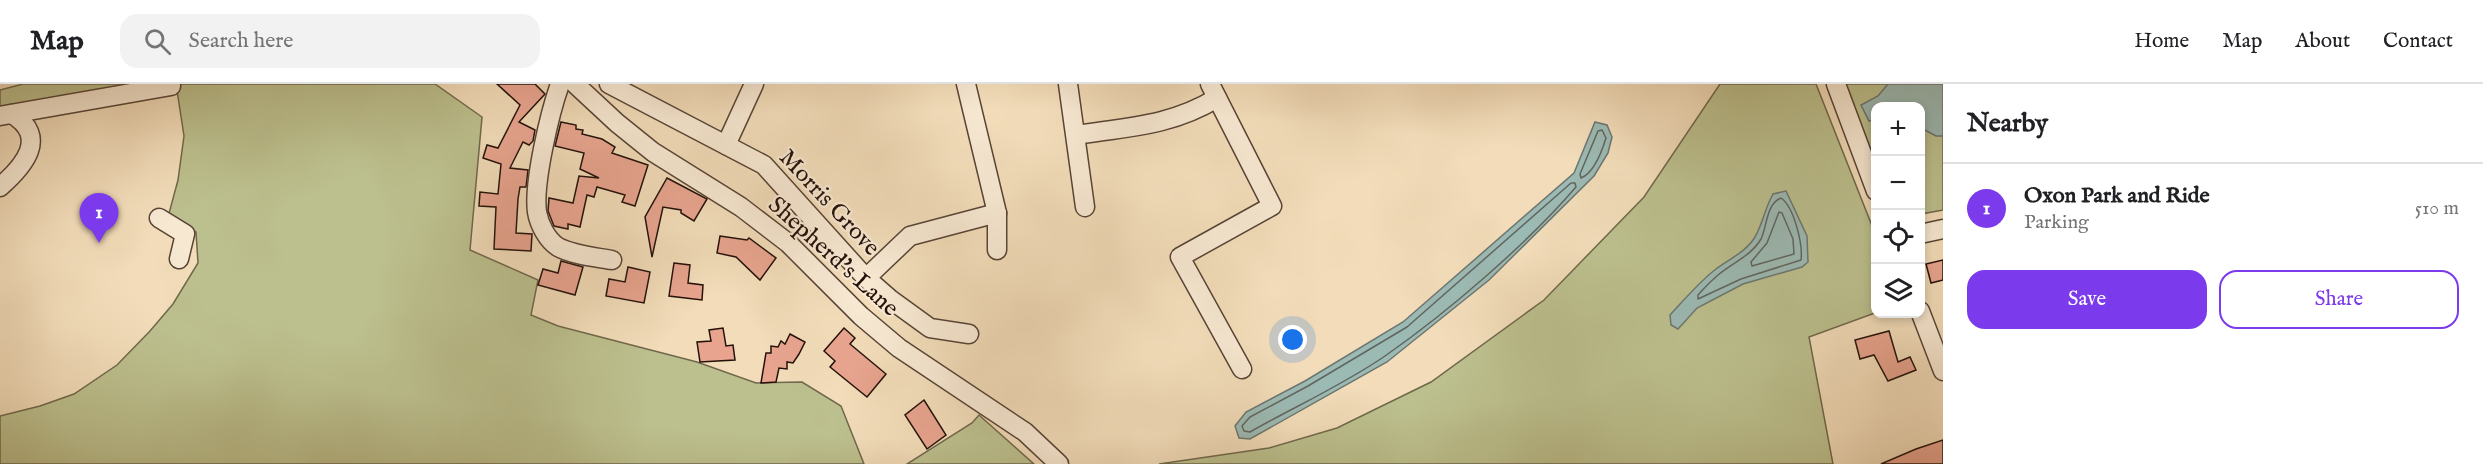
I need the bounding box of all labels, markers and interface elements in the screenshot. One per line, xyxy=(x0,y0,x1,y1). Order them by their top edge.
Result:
search box xyxy=(120,14,540,68)
text: Map xyxy=(30,24,84,59)
icon: search xyxy=(141,25,174,58)
text: Search here xyxy=(189,27,293,55)
text: Home xyxy=(2134,28,2189,55)
text: Map xyxy=(2222,28,2262,55)
text: About xyxy=(2295,28,2350,55)
text: Contact xyxy=(2383,28,2453,55)
map controls xyxy=(1871,102,1925,318)
button: + xyxy=(1871,102,1925,156)
text: Nearby xyxy=(1967,107,2048,140)
street label: Morris Grove xyxy=(772,143,886,263)
button: − xyxy=(1871,156,1925,210)
text: Oxon Park and Ride xyxy=(2024,182,2210,210)
street label: Shepherd's Lane xyxy=(761,190,905,324)
pin: 1 xyxy=(80,194,118,243)
text: 1 xyxy=(1983,196,1990,221)
text: 510 m xyxy=(2415,196,2459,221)
button: locate xyxy=(1871,210,1925,264)
text: Parking xyxy=(2024,210,2089,235)
button: layers xyxy=(1871,264,1925,318)
button: Save xyxy=(1967,270,2207,329)
button: Share xyxy=(2219,270,2459,329)
your location xyxy=(1278,325,1307,354)

